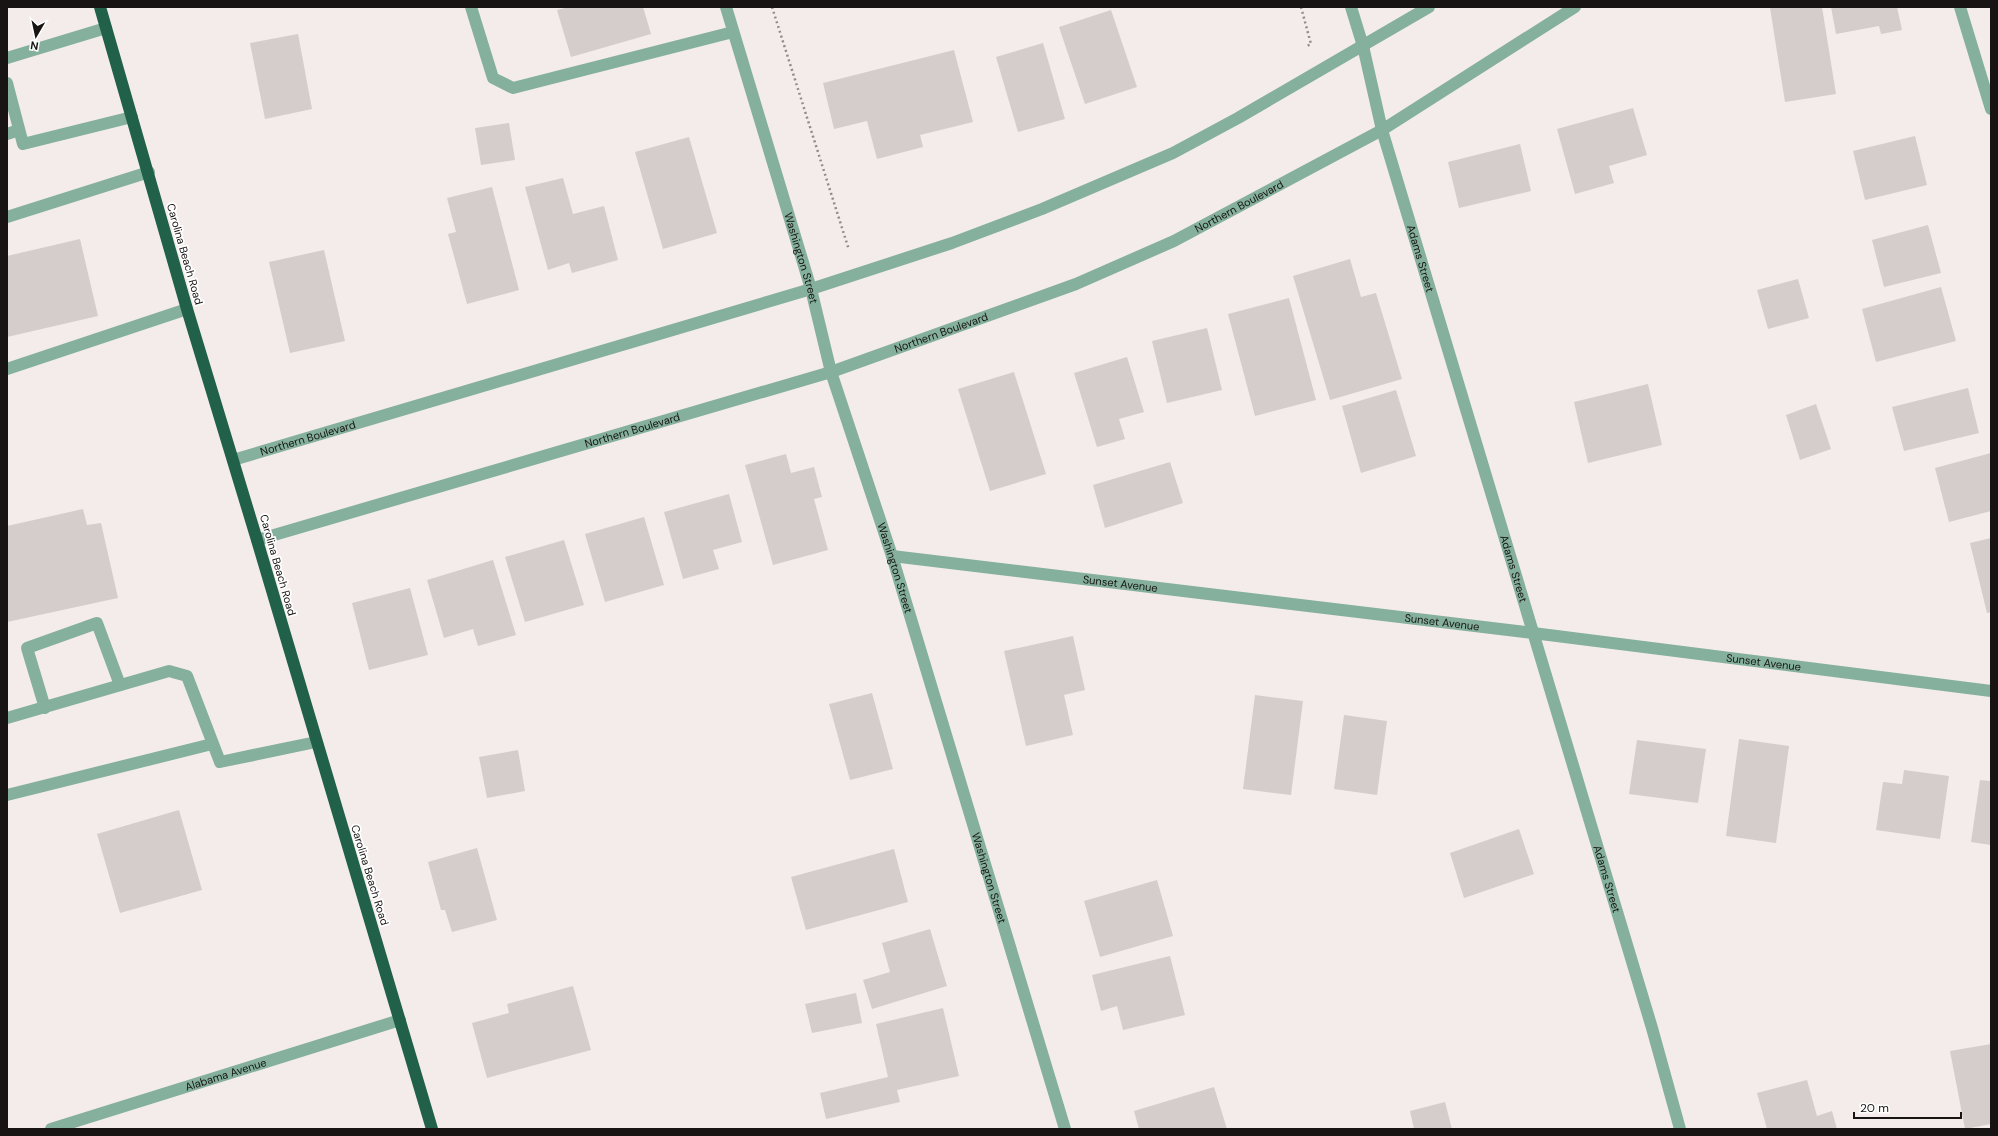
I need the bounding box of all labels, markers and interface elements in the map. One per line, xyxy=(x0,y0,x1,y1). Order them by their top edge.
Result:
north arrow xyxy=(16,16,56,56)
text: N xyxy=(29,38,39,53)
street label: Northern Boulevard xyxy=(1192,177,1286,236)
street label: Carolina Beach Road xyxy=(164,202,206,306)
street label: Washington Street xyxy=(781,211,821,305)
street label: Adams Street xyxy=(1404,223,1437,294)
street label: Northern Boulevard xyxy=(892,309,990,356)
street label: Northern Boulevard xyxy=(583,410,682,451)
street label: Northern Boulevard xyxy=(258,417,357,459)
street label: Carolina Beach Road xyxy=(257,513,299,617)
street label: Washington Street xyxy=(874,521,916,615)
street label: Adams Street xyxy=(1497,533,1531,604)
street label: Sunset Avenue xyxy=(1082,572,1159,595)
street label: Sunset Avenue xyxy=(1404,611,1480,634)
street label: Sunset Avenue xyxy=(1725,651,1802,674)
street label: Carolina Beach Road xyxy=(348,823,392,927)
street label: Washington Street xyxy=(969,831,1010,925)
street label: Adams Street xyxy=(1590,844,1624,914)
street label: Alabama Avenue xyxy=(183,1055,268,1094)
scale bar xyxy=(1854,1094,1961,1120)
text: 20 m xyxy=(1860,1100,1889,1116)

